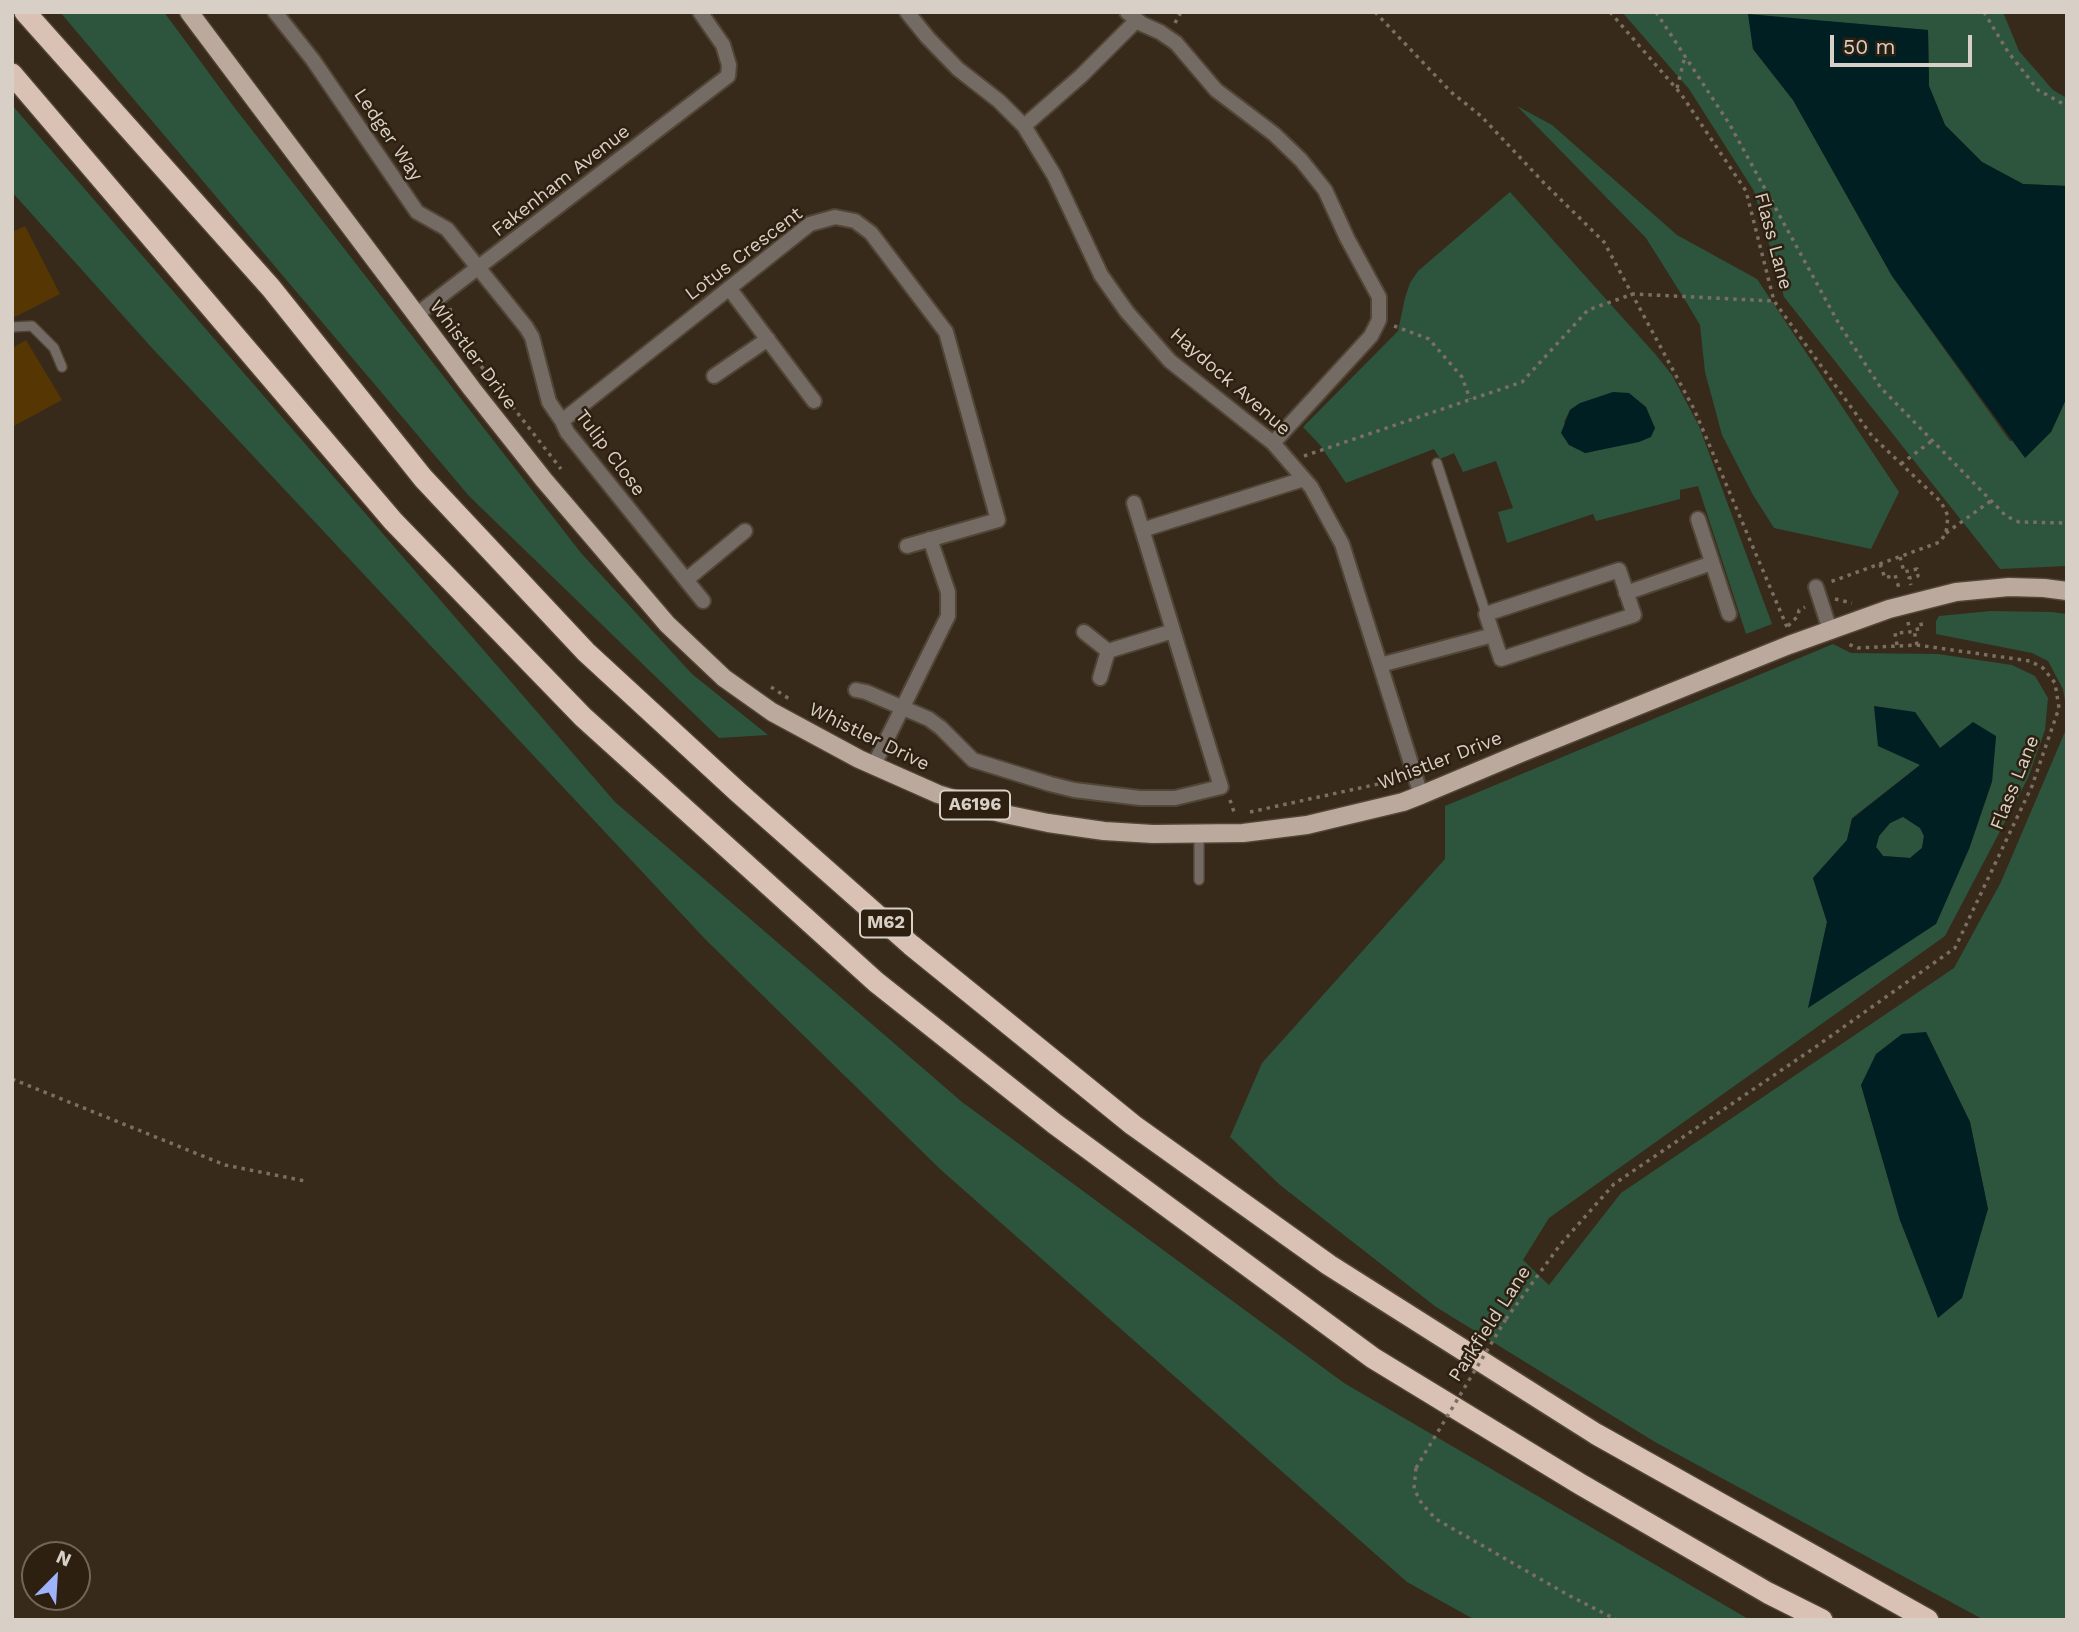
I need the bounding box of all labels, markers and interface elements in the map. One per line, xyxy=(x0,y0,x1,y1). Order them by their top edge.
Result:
scale bar xyxy=(1834,21,1976,65)
text: 50 m xyxy=(1843,34,1895,59)
street label: Ledger Way xyxy=(349,84,427,186)
street label: Fakenham Avenue xyxy=(487,120,635,242)
street label: Flass Lane xyxy=(1749,190,1797,292)
street label: Lotus Crescent xyxy=(681,202,807,306)
street label: Whistler Drive xyxy=(424,296,522,414)
street label: Haydock Avenue xyxy=(1165,323,1295,441)
street label: Tulip Close xyxy=(570,405,650,501)
street label: Whistler Drive xyxy=(805,698,933,776)
street label: Whistler Drive xyxy=(1375,727,1505,795)
street label: Flass Lane xyxy=(1986,733,2044,833)
road number: A6196 xyxy=(940,790,1010,820)
road number: M62 xyxy=(860,908,912,938)
street label: Parkfield Lane xyxy=(1444,1262,1536,1386)
north arrow xyxy=(21,1541,91,1611)
text: N xyxy=(53,1545,75,1572)

